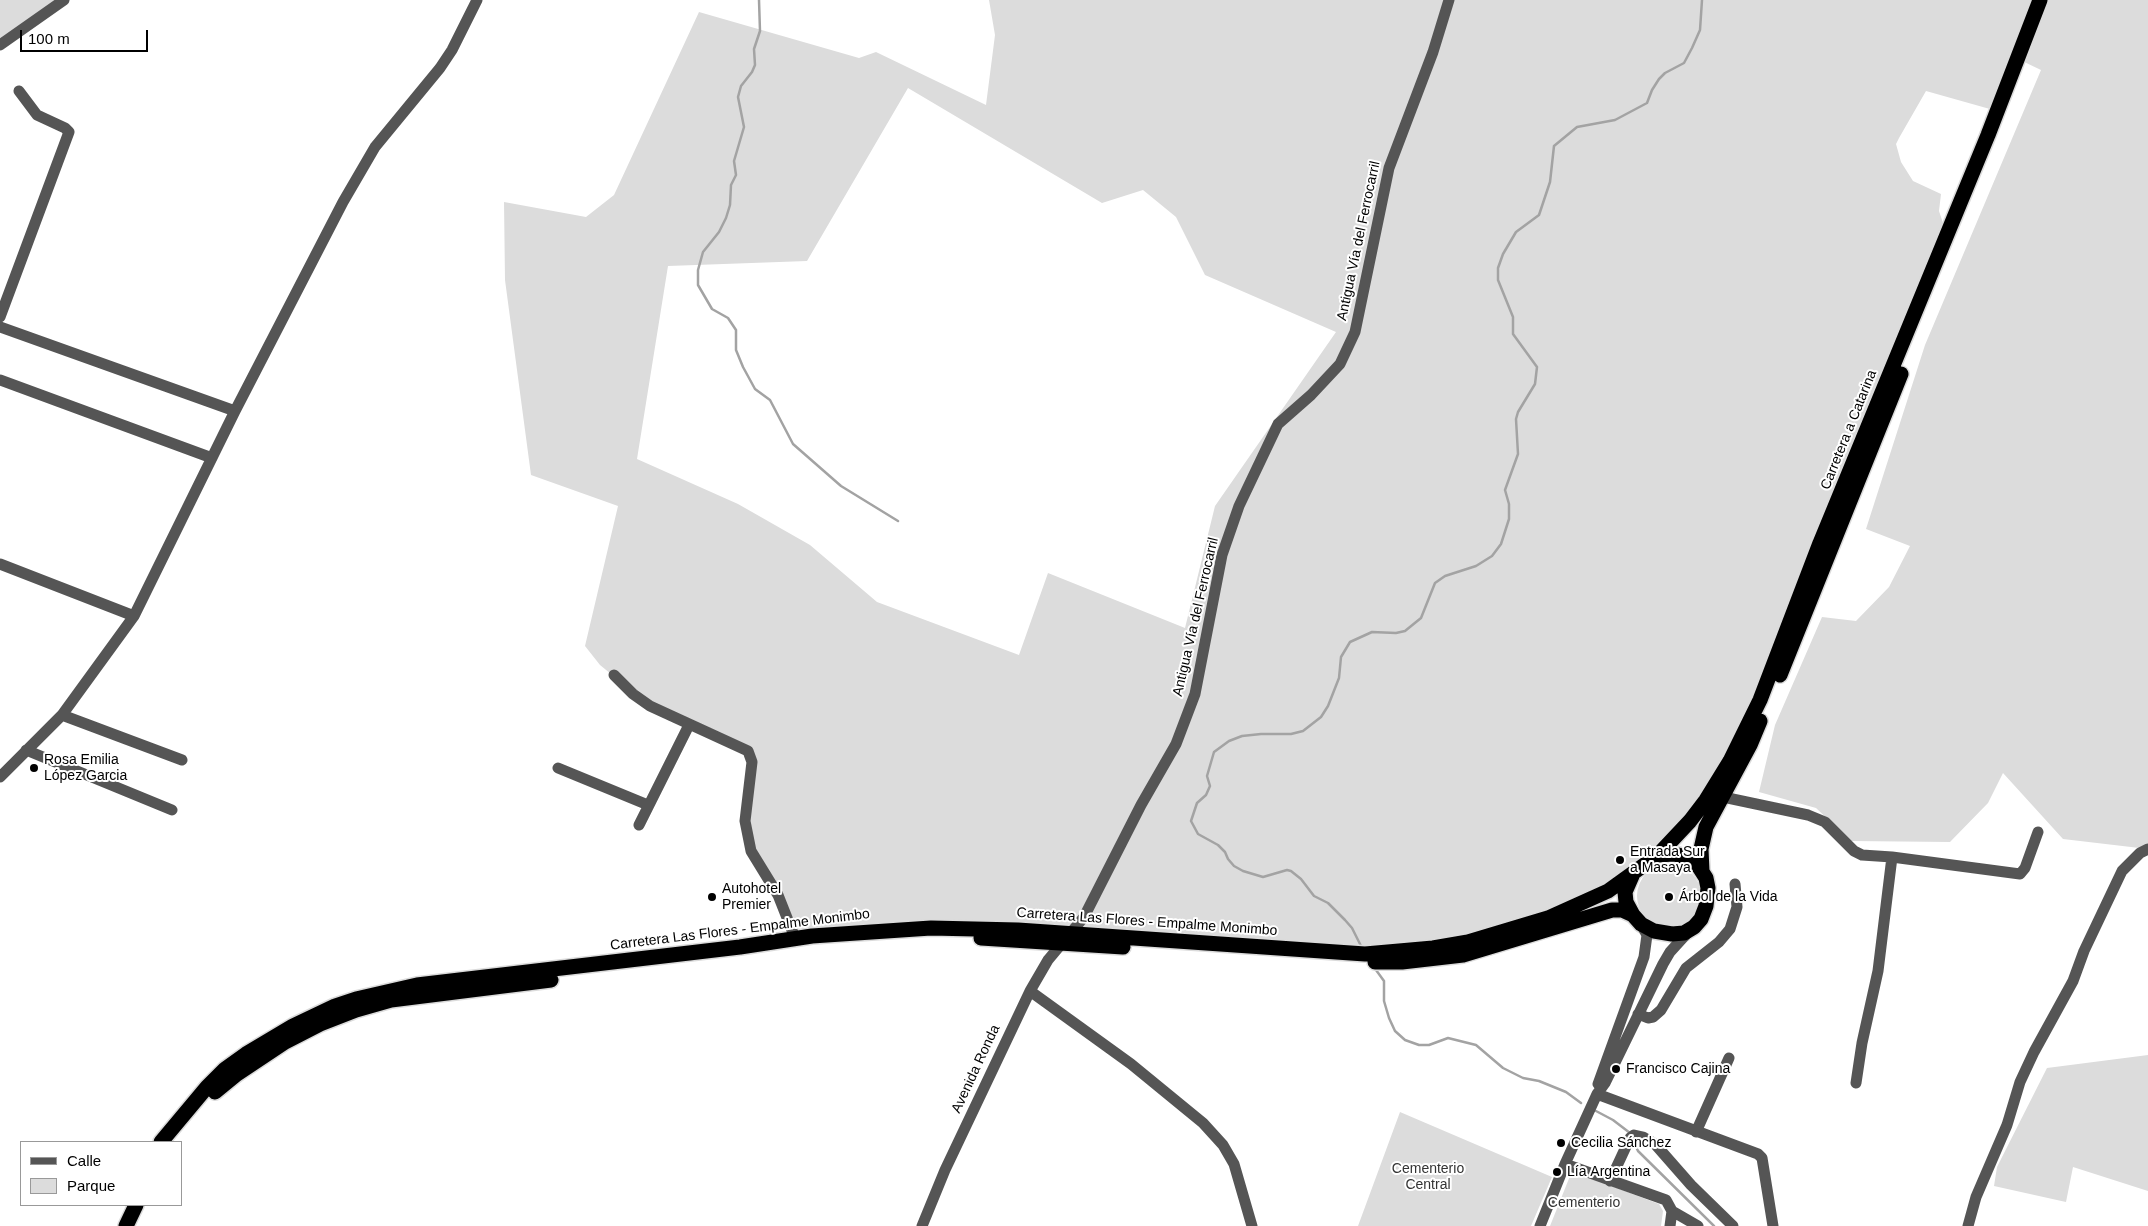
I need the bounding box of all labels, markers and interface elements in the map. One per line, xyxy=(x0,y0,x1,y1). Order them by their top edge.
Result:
scale bar xyxy=(22,20,150,52)
text: 100 m xyxy=(28,30,70,47)
street label: Antigua Vía del Ferrocarril xyxy=(1334,160,1384,322)
street label: Carretera a Catarina xyxy=(1817,368,1881,492)
street label: Antigua Vía del Ferrocarril xyxy=(1170,536,1222,698)
place label: Rosa Emilia López Garcia xyxy=(44,752,127,784)
marker: Rosa Emilia López Garcia xyxy=(28,762,40,774)
place label: Entrada Sur a Masaya xyxy=(1630,844,1705,876)
marker: Entrada Sur a Masaya xyxy=(1614,854,1626,866)
place label: Autohotel Premier xyxy=(722,881,781,914)
place label: Árbol de la Vida xyxy=(1679,889,1778,905)
marker: Autohotel Premier xyxy=(706,891,718,903)
marker: Árbol de la Vida xyxy=(1663,891,1675,903)
street label: Carretera Las Flores - Empalme Monimbo xyxy=(1016,905,1278,939)
street label: Carretera Las Flores - Empalme Monimbo xyxy=(609,906,871,954)
street label: Avenida Ronda xyxy=(948,1022,1004,1116)
place label: Francisco Cajina xyxy=(1626,1061,1730,1077)
marker: Francisco Cajina xyxy=(1610,1063,1622,1075)
place label: Cecilia Sánchez xyxy=(1571,1135,1671,1151)
marker: Cecilia Sánchez xyxy=(1555,1137,1567,1149)
legend xyxy=(20,1141,182,1206)
text: Calle xyxy=(67,1152,101,1169)
park label: Cementerio Central xyxy=(1392,1161,1464,1194)
place label: Lía Argentina xyxy=(1567,1164,1650,1180)
marker: Lía Argentina xyxy=(1551,1166,1563,1178)
text: Parque xyxy=(67,1177,115,1194)
park label: Cementerio xyxy=(1548,1195,1620,1211)

